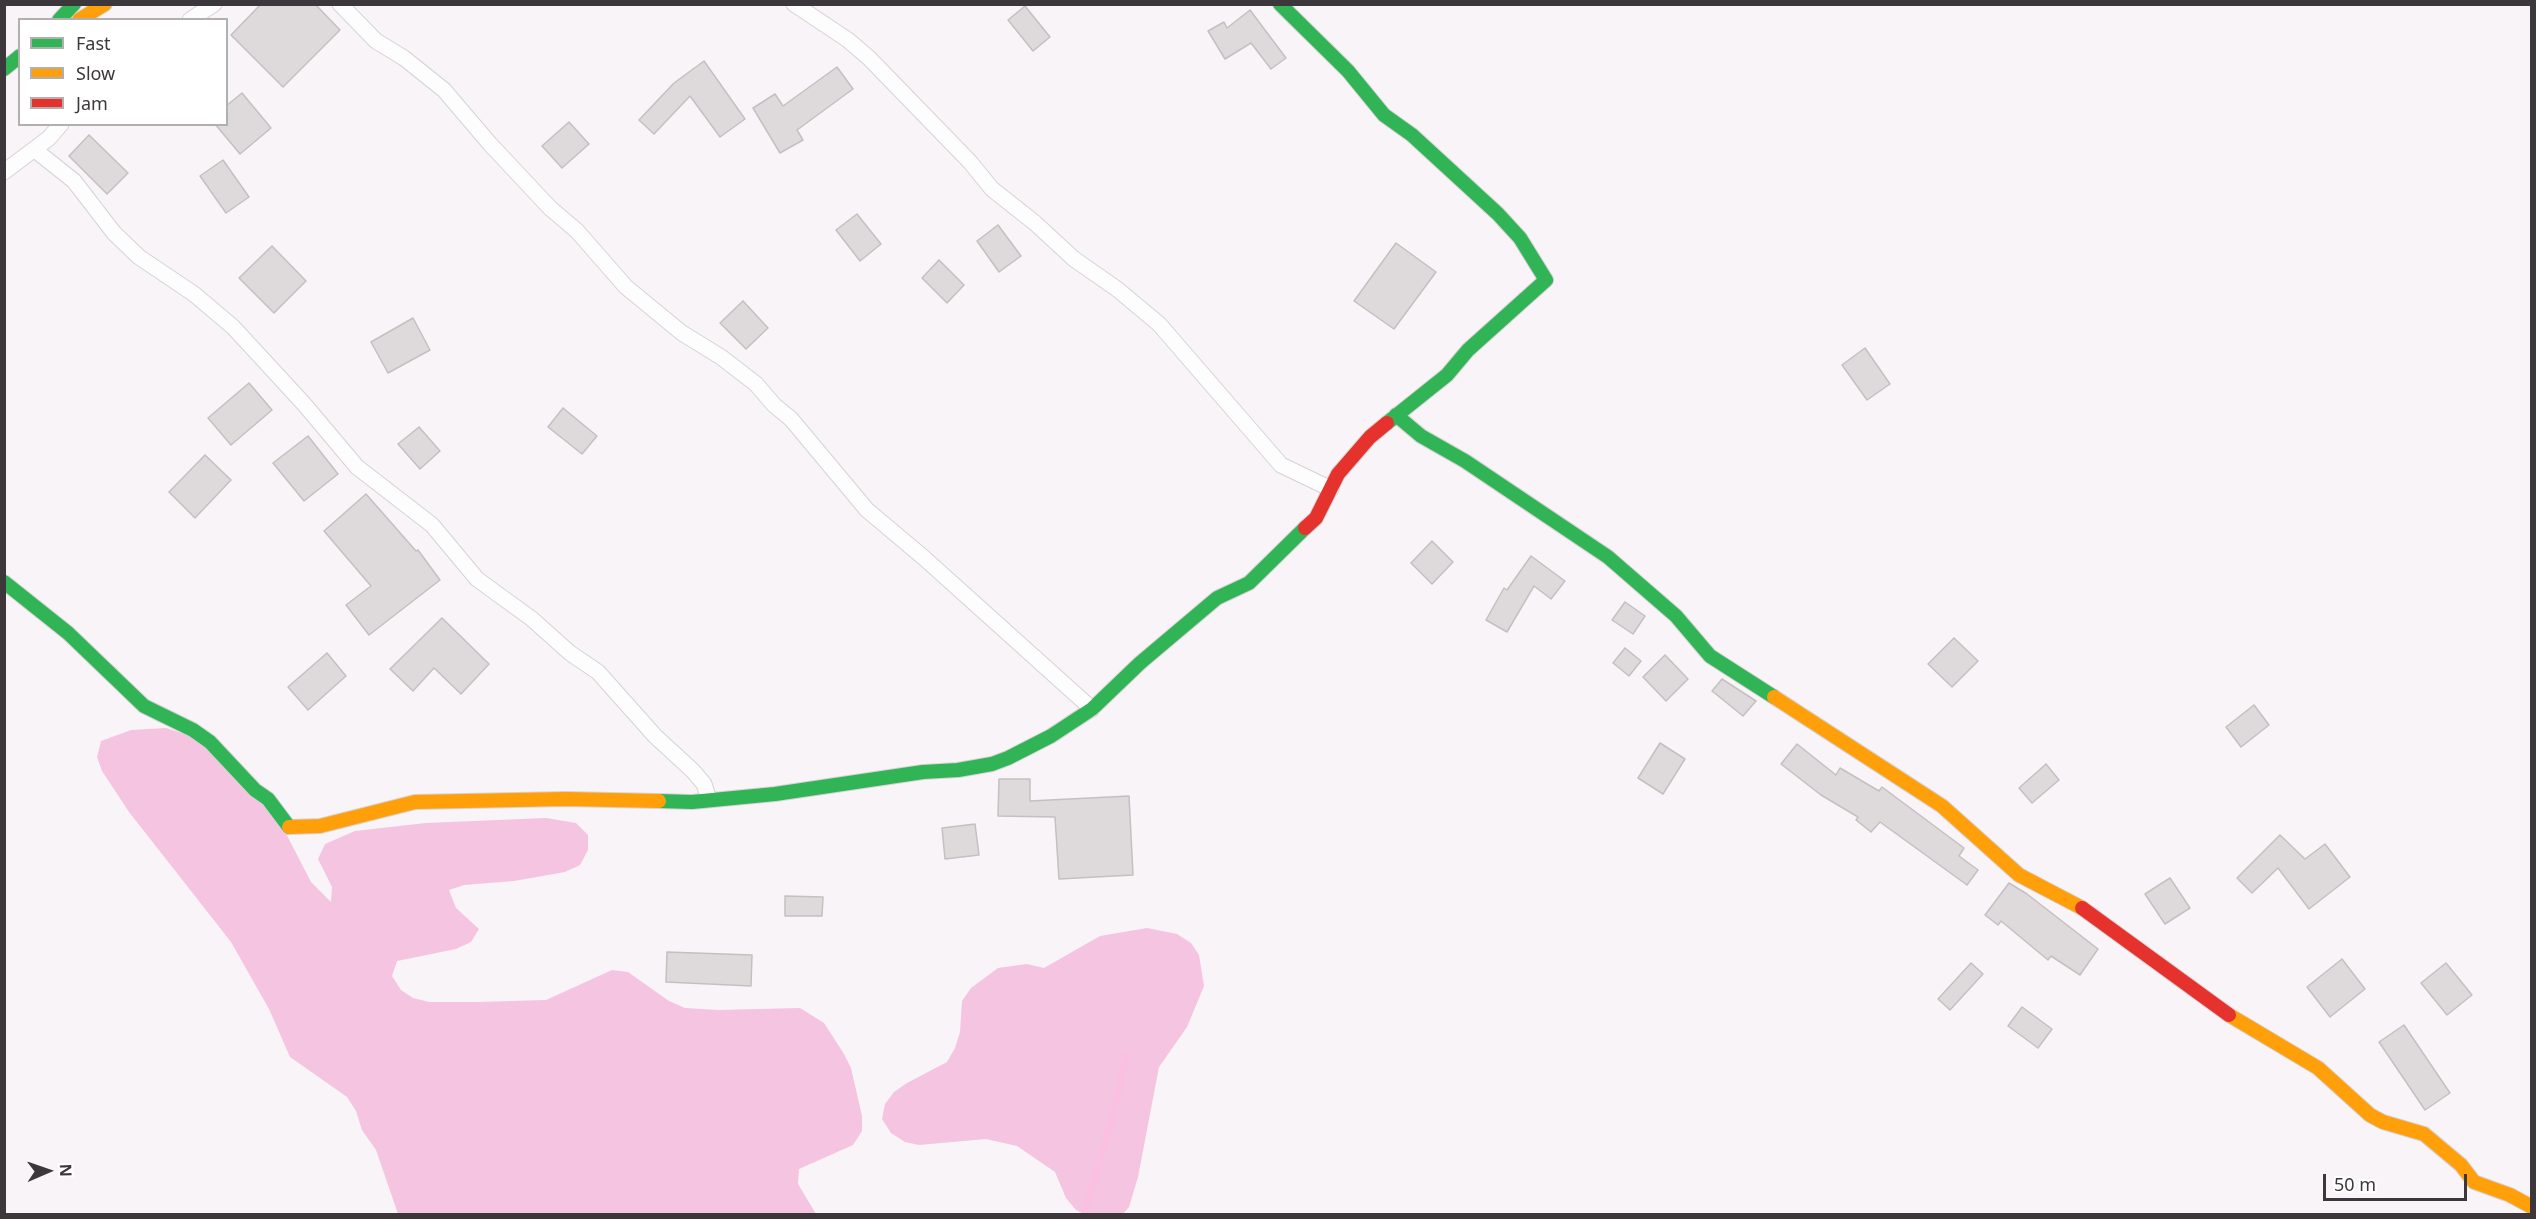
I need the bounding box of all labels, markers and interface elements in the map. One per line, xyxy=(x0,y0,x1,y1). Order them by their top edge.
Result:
legend xyxy=(18,18,228,126)
text: Fast xyxy=(76,31,111,55)
text: Slow xyxy=(76,61,115,85)
text: Jam xyxy=(76,91,108,115)
north arrow xyxy=(18,1141,78,1201)
scale bar xyxy=(2326,1162,2470,1200)
text: N xyxy=(55,1163,77,1177)
text: 50 m xyxy=(2334,1172,2376,1196)

